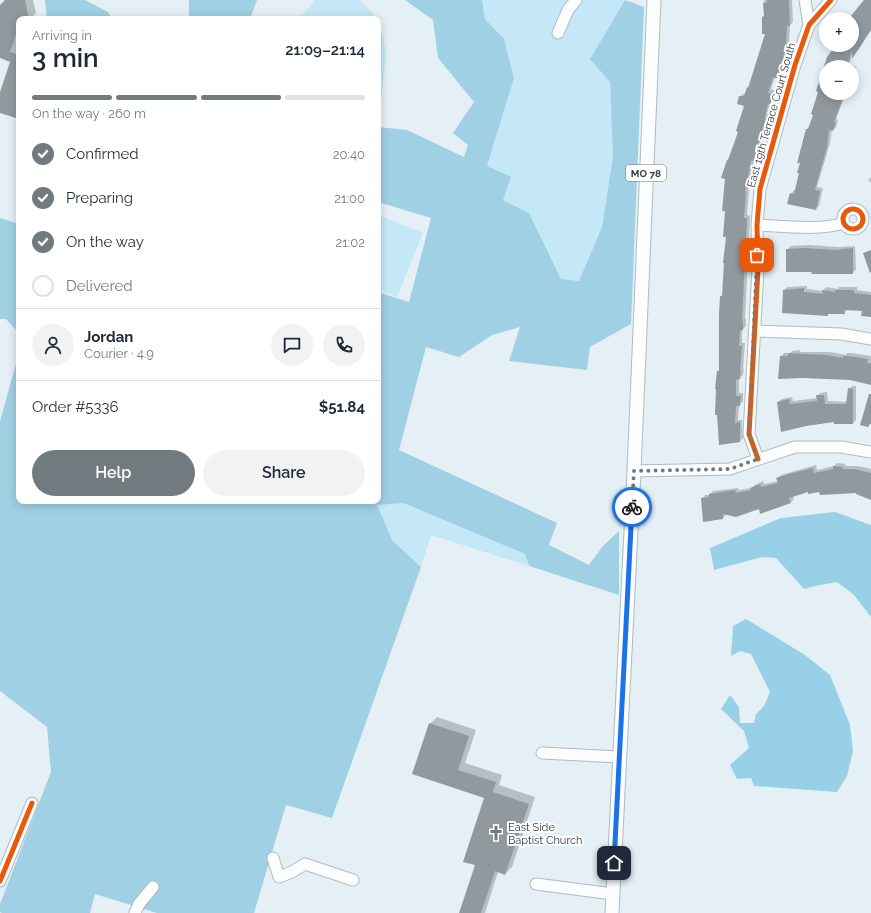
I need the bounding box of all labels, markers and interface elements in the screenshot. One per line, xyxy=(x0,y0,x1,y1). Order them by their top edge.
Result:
map controls xyxy=(819,12,859,100)
button: + xyxy=(819,12,859,52)
text: Arriving in xyxy=(32,28,92,43)
text: 21:09–21:14 xyxy=(285,41,365,59)
street label: East 19th Terrace Court South xyxy=(745,41,798,189)
text: 3 min xyxy=(32,43,99,73)
button: − xyxy=(819,60,859,100)
text: On the way · 260 m xyxy=(32,106,146,121)
icon: check xyxy=(32,143,54,165)
text: Confirmed xyxy=(66,145,139,163)
text: 20:40 xyxy=(333,147,365,162)
road number: MO 78 xyxy=(626,165,666,181)
icon: check xyxy=(32,187,54,209)
text: Preparing xyxy=(66,189,133,207)
text: 21:00 xyxy=(334,191,365,206)
icon: check xyxy=(32,231,54,253)
text: On the way xyxy=(66,233,144,251)
text: 21:02 xyxy=(335,235,365,250)
pin xyxy=(740,238,774,272)
icon: bag xyxy=(746,244,768,266)
text: Delivered xyxy=(66,277,133,295)
button: person xyxy=(32,324,74,366)
button: chat xyxy=(271,324,313,366)
button: phone xyxy=(323,324,365,366)
text: Jordan xyxy=(84,328,133,346)
text: Courier · 4.9 xyxy=(84,346,154,361)
text: Order #5336 xyxy=(32,398,119,416)
text: $51.84 xyxy=(319,398,365,416)
button: Help xyxy=(32,450,195,496)
button: Share xyxy=(203,450,365,496)
courier xyxy=(612,487,652,527)
icon: bike xyxy=(621,496,643,518)
place label: East Side Baptist Church xyxy=(508,821,583,847)
church icon: East Side Baptist Church xyxy=(487,824,505,842)
pin xyxy=(597,846,631,880)
icon: home xyxy=(603,852,625,874)

